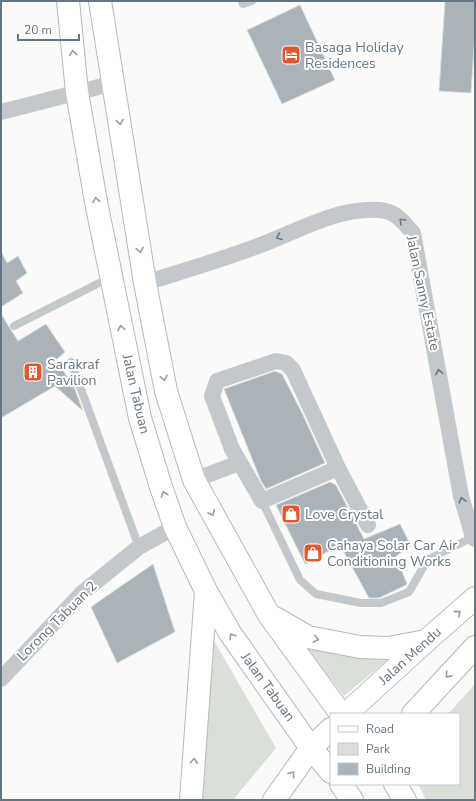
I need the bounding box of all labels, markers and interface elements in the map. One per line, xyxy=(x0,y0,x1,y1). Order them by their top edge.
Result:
scale bar xyxy=(18,16,79,42)
text: 20 m xyxy=(24,22,52,38)
place label: Basaga Holiday Residences xyxy=(305,38,405,73)
hotel icon: Basaga Holiday Residences xyxy=(280,44,302,66)
one-way arrow xyxy=(69,50,78,56)
one-way arrow xyxy=(115,119,124,125)
one-way arrow xyxy=(92,197,101,203)
one-way arrow xyxy=(399,218,407,226)
one-way arrow xyxy=(276,233,283,241)
street label: Jalan Sanny Estate xyxy=(401,233,444,352)
one-way arrow xyxy=(135,247,144,253)
one-way arrow xyxy=(117,325,126,331)
street label: Jalan Tabuan xyxy=(117,351,154,436)
place label: Sarakraf Pavilion xyxy=(47,355,100,390)
building icon: Sarakraf Pavilion xyxy=(22,361,44,383)
one-way arrow xyxy=(435,369,443,375)
one-way arrow xyxy=(159,375,167,381)
one-way arrow xyxy=(160,491,169,498)
one-way arrow xyxy=(458,496,467,503)
shop icon: Love Crystal xyxy=(280,503,302,525)
place label: Love Crystal xyxy=(305,505,384,524)
one-way arrow xyxy=(208,509,215,516)
place label: Cahaya Solar Car Air Conditioning Works xyxy=(327,536,457,571)
shop icon: Cahaya Solar Car Air Conditioning Works xyxy=(302,542,324,564)
street label: Lorong Tabuan 2 xyxy=(13,577,101,665)
one-way arrow xyxy=(454,610,461,617)
street label: Jalan Mendu xyxy=(374,623,446,690)
one-way arrow xyxy=(229,633,237,640)
one-way arrow xyxy=(313,634,319,642)
street label: Jalan Tabuan xyxy=(236,648,300,725)
one-way arrow xyxy=(446,671,453,678)
legend xyxy=(330,713,460,785)
text: Road xyxy=(366,721,394,737)
text: Park xyxy=(366,741,391,757)
one-way arrow xyxy=(189,758,198,764)
text: Building xyxy=(366,761,411,777)
one-way arrow xyxy=(288,771,295,778)

